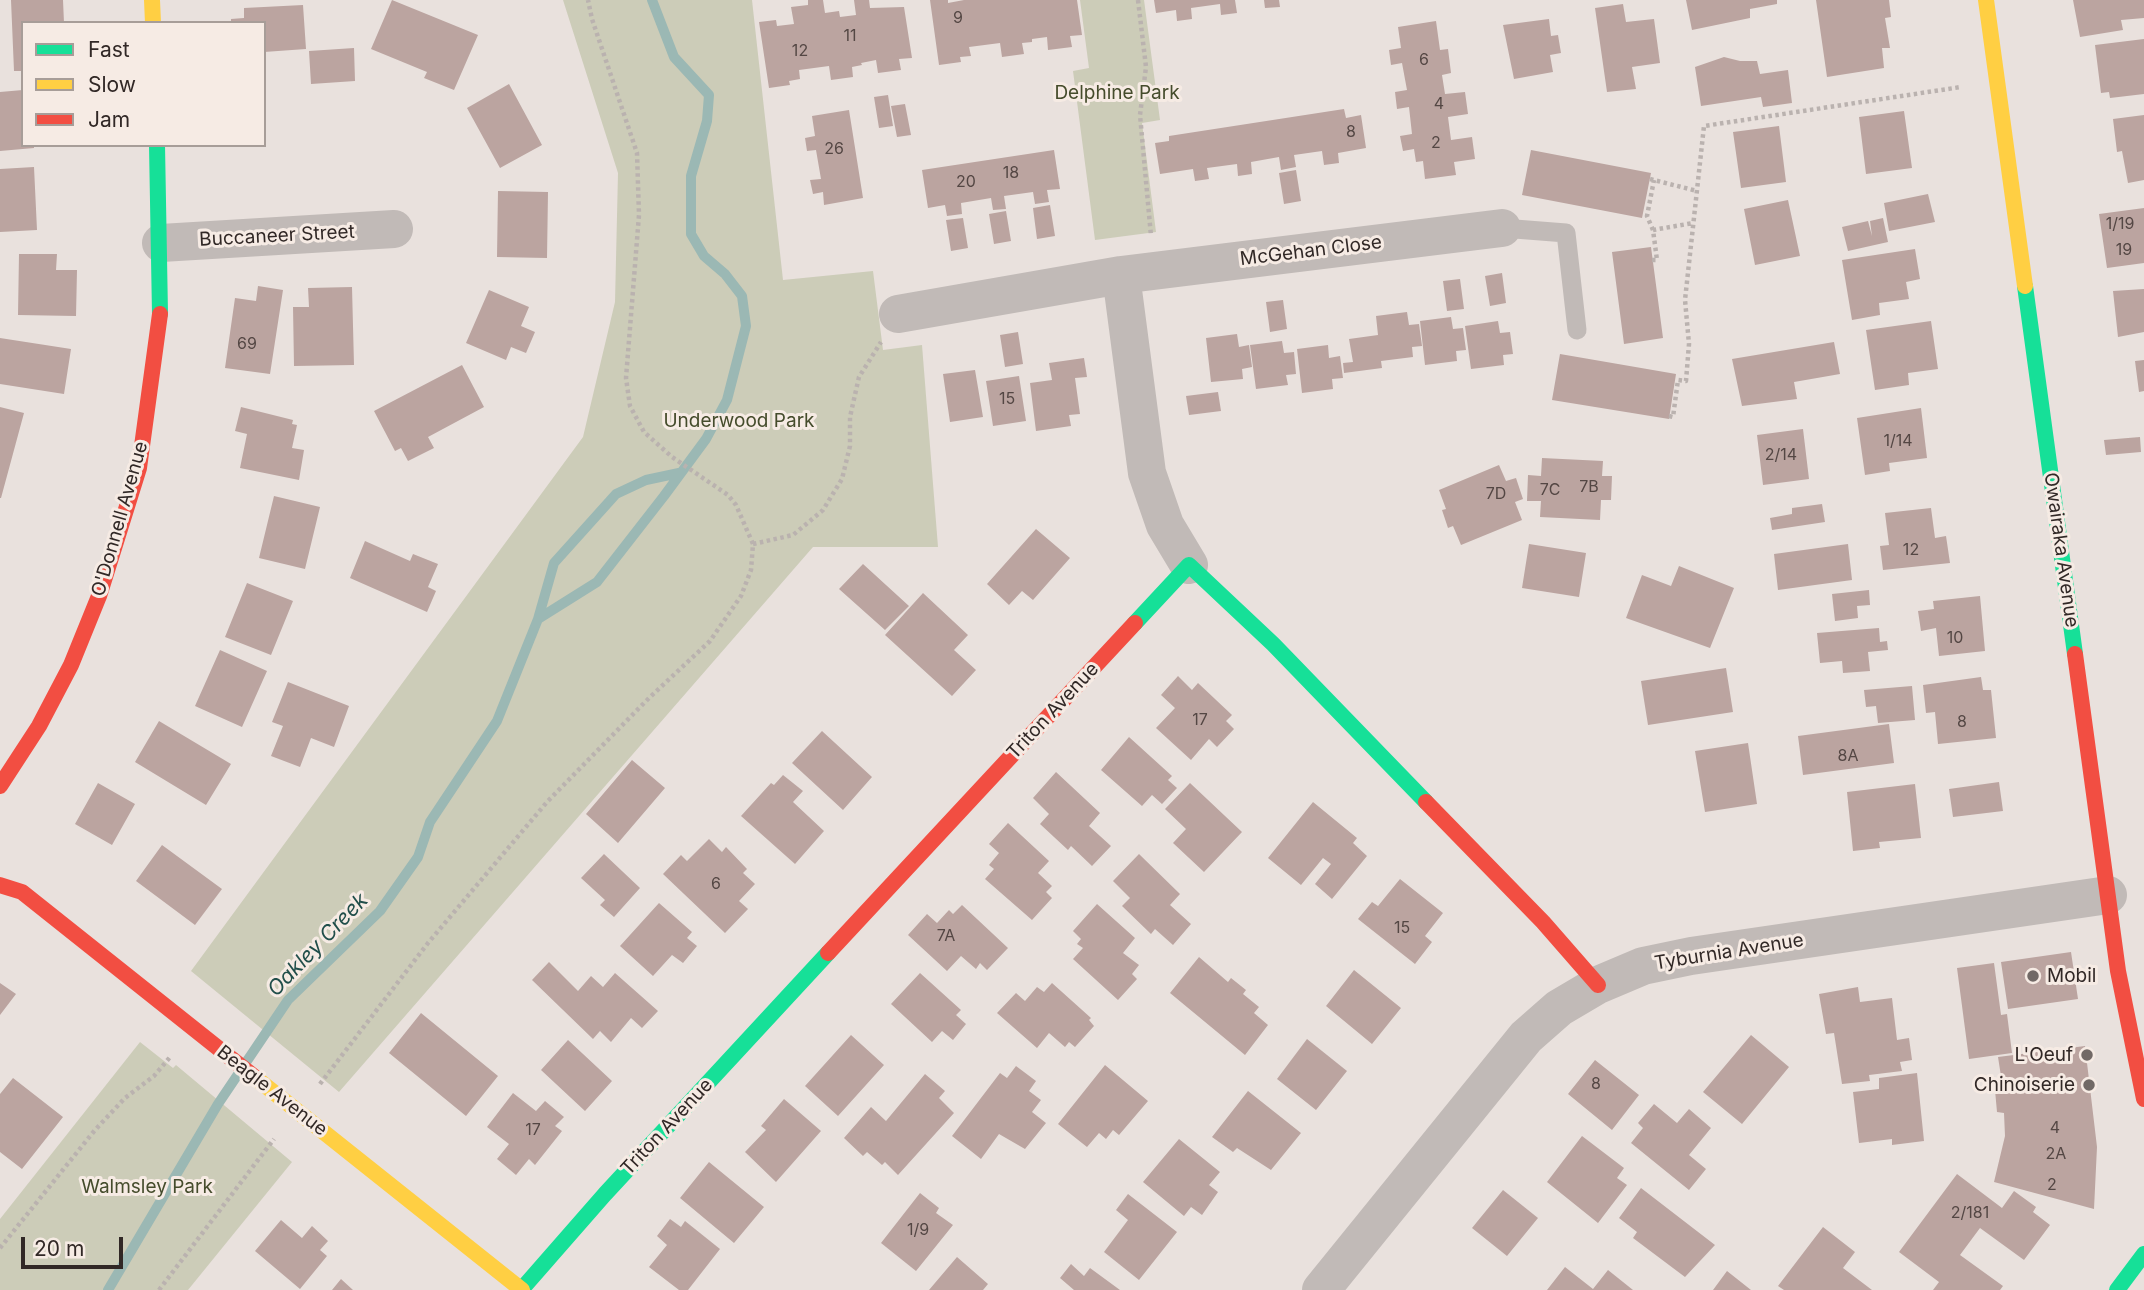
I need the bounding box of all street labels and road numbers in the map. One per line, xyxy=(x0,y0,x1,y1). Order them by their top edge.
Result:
street label: Buccaneer Street xyxy=(199,221,355,251)
street label: McGehan Close xyxy=(1239,231,1383,271)
street label: O'Donnell Avenue xyxy=(87,439,153,599)
street label: Owairaka Avenue xyxy=(2039,471,2083,629)
street label: Triton Avenue xyxy=(1002,658,1104,764)
street label: Tyburnia Avenue xyxy=(1653,929,1805,975)
street label: Beagle Avenue xyxy=(212,1041,332,1141)
street label: Triton Avenue xyxy=(616,1074,718,1180)

